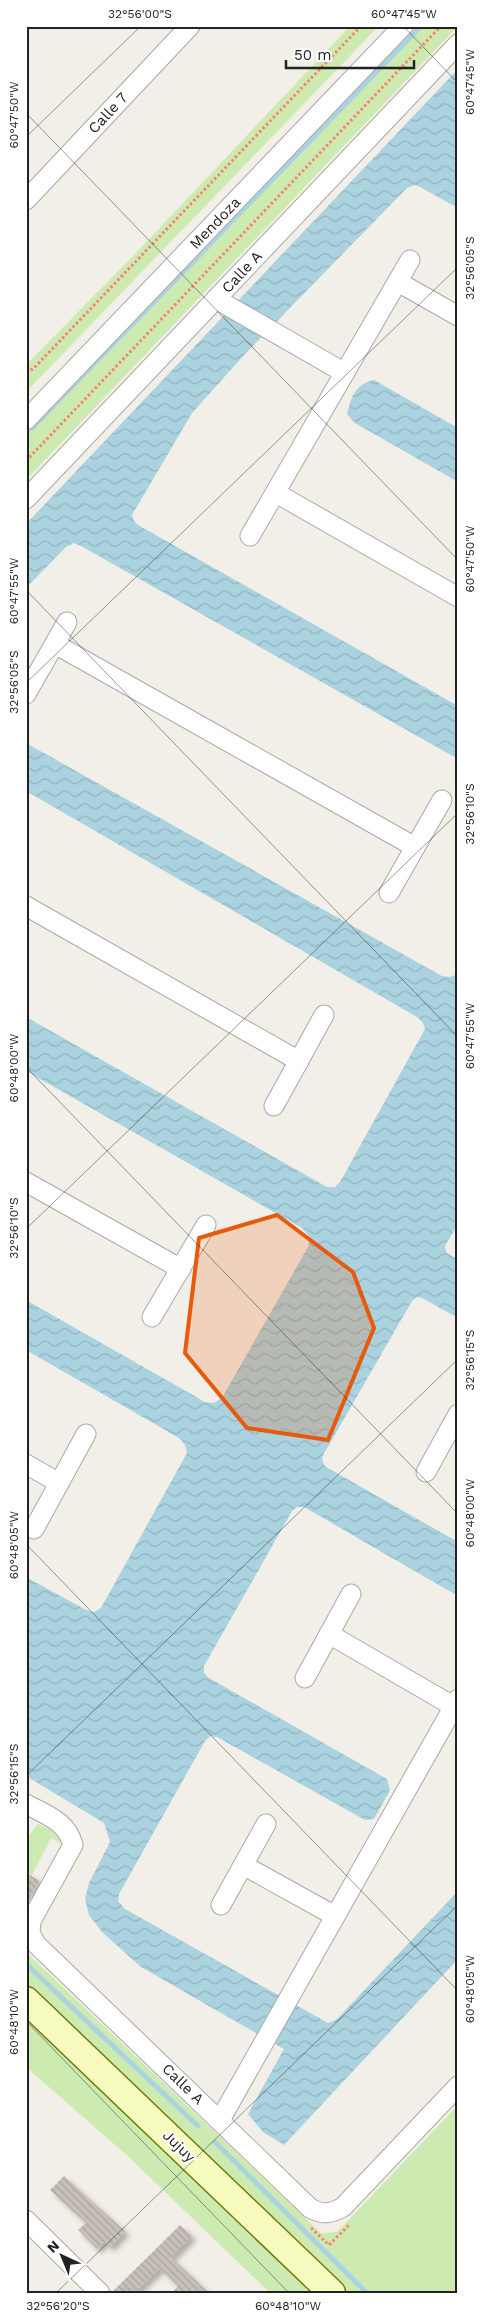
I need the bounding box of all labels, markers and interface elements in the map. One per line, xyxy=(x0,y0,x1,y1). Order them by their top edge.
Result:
text: 32°56'00"S xyxy=(108,7,172,21)
text: 60°47'45"W xyxy=(371,7,437,21)
scale bar xyxy=(286,38,414,70)
text: 50 m xyxy=(294,46,331,64)
text: 60°47'45"W xyxy=(463,49,477,115)
text: 60°47'50"W xyxy=(7,81,21,149)
street label: Calle 7 xyxy=(85,89,131,137)
street label: Mendoza xyxy=(186,193,245,253)
text: 32°56'05"S xyxy=(463,236,477,300)
street label: Calle A xyxy=(218,247,266,297)
text: 60°47'50"W xyxy=(463,525,477,593)
text: 60°47'55"W xyxy=(7,557,21,624)
text: 32°56'05"S xyxy=(7,650,21,714)
text: 32°56'10"S xyxy=(463,783,477,845)
text: 60°47'55"W xyxy=(463,1002,477,1069)
text: 60°48'00"W xyxy=(7,1033,21,1102)
text: 32°56'10"S xyxy=(7,1197,21,1259)
text: 32°56'15"S xyxy=(463,1330,477,1390)
text: 60°48'00"W xyxy=(463,1478,477,1547)
text: 60°48'05"W xyxy=(7,1510,21,1579)
text: 32°56'15"S xyxy=(7,1744,21,1804)
text: 60°48'05"W xyxy=(463,1954,477,2023)
text: 60°48'10"W xyxy=(7,1989,21,2055)
street label: Calle A xyxy=(158,2060,208,2108)
street label: Jujuy xyxy=(159,2126,199,2166)
north arrow xyxy=(38,2232,88,2282)
text: N xyxy=(44,2237,62,2256)
text: 32°56'20"S xyxy=(26,2299,90,2313)
text: 60°48'10"W xyxy=(255,2299,321,2313)

